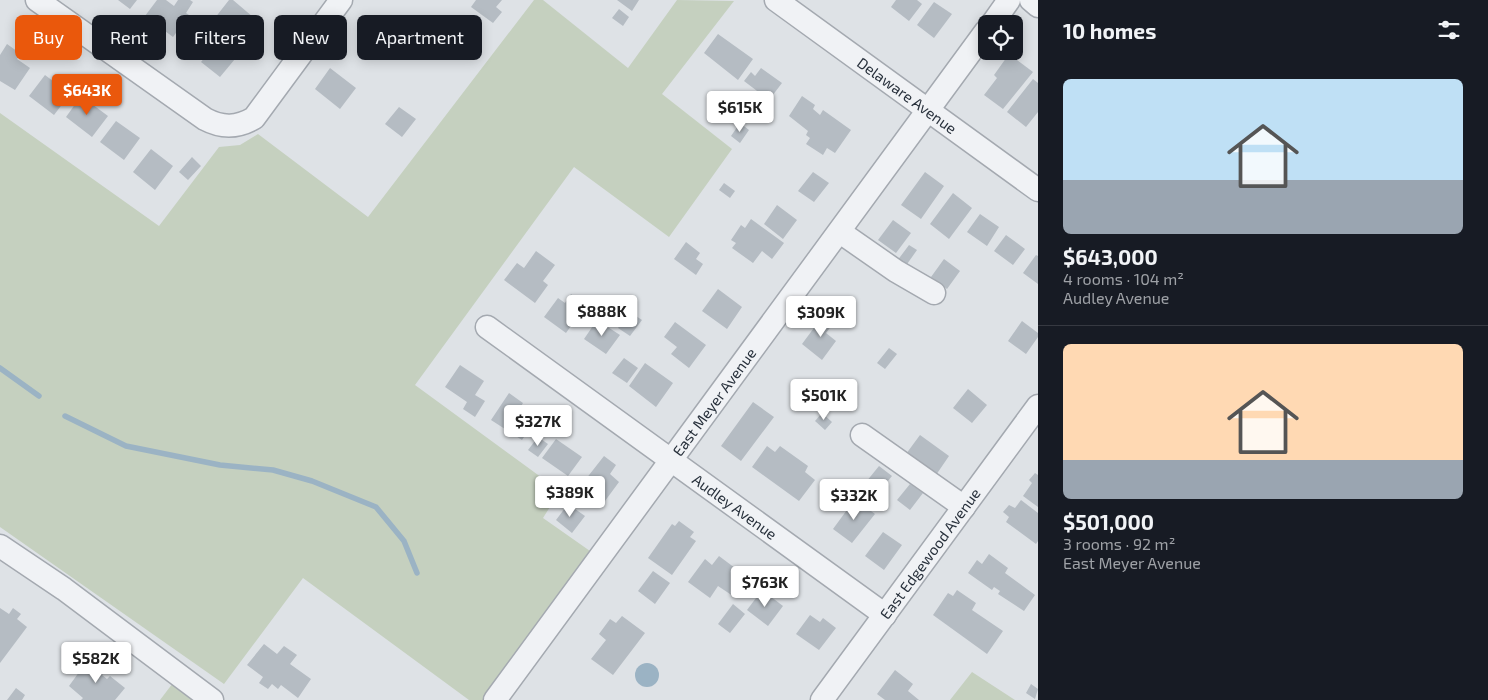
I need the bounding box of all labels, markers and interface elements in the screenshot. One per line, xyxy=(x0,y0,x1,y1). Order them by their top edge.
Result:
chip: Buy xyxy=(15,15,82,60)
chip: Rent xyxy=(92,15,166,60)
chip: Filters xyxy=(176,15,264,60)
chip: New xyxy=(274,15,347,60)
chip: Apartment xyxy=(357,15,482,60)
map controls xyxy=(978,15,1023,60)
button: locate xyxy=(978,15,1023,60)
icon: filters xyxy=(1435,16,1463,44)
text: 10 homes xyxy=(1063,18,1156,43)
street label: Delaware Avenue xyxy=(854,53,960,137)
pin: $643K xyxy=(52,74,122,116)
text: $643K xyxy=(63,80,111,99)
pin: $615K xyxy=(705,90,775,133)
text: $615K xyxy=(718,97,762,116)
icon: home xyxy=(1218,111,1308,201)
text: $643,000 xyxy=(1063,244,1158,269)
text: 4 rooms · 104 m² xyxy=(1063,269,1184,288)
text: Audley Avenue xyxy=(1063,288,1169,307)
pin: $888K xyxy=(567,294,637,337)
pin: $309K xyxy=(786,296,856,338)
text: $888K xyxy=(577,301,627,320)
text: $309K xyxy=(797,302,845,321)
street label: East Meyer Avenue xyxy=(668,344,759,459)
icon: home xyxy=(1218,377,1308,467)
pin: $501K xyxy=(789,378,859,421)
text: $501K xyxy=(801,385,847,404)
pin: $327K xyxy=(503,404,573,447)
text: $327K xyxy=(515,411,561,430)
street label: Audley Avenue xyxy=(689,470,781,543)
pin: $389K xyxy=(535,476,605,518)
pin: $332K xyxy=(819,478,889,521)
text: $389K xyxy=(546,482,594,501)
street label: East Edgewood Avenue xyxy=(876,484,984,622)
text: $332K xyxy=(831,485,877,504)
text: $501,000 xyxy=(1063,509,1154,534)
text: 3 rooms · 92 m² xyxy=(1063,534,1175,553)
text: East Meyer Avenue xyxy=(1063,553,1201,572)
pin: $763K xyxy=(730,566,800,608)
text: $763K xyxy=(742,572,788,591)
pin: $582K xyxy=(61,642,131,684)
text: $582K xyxy=(72,648,120,667)

